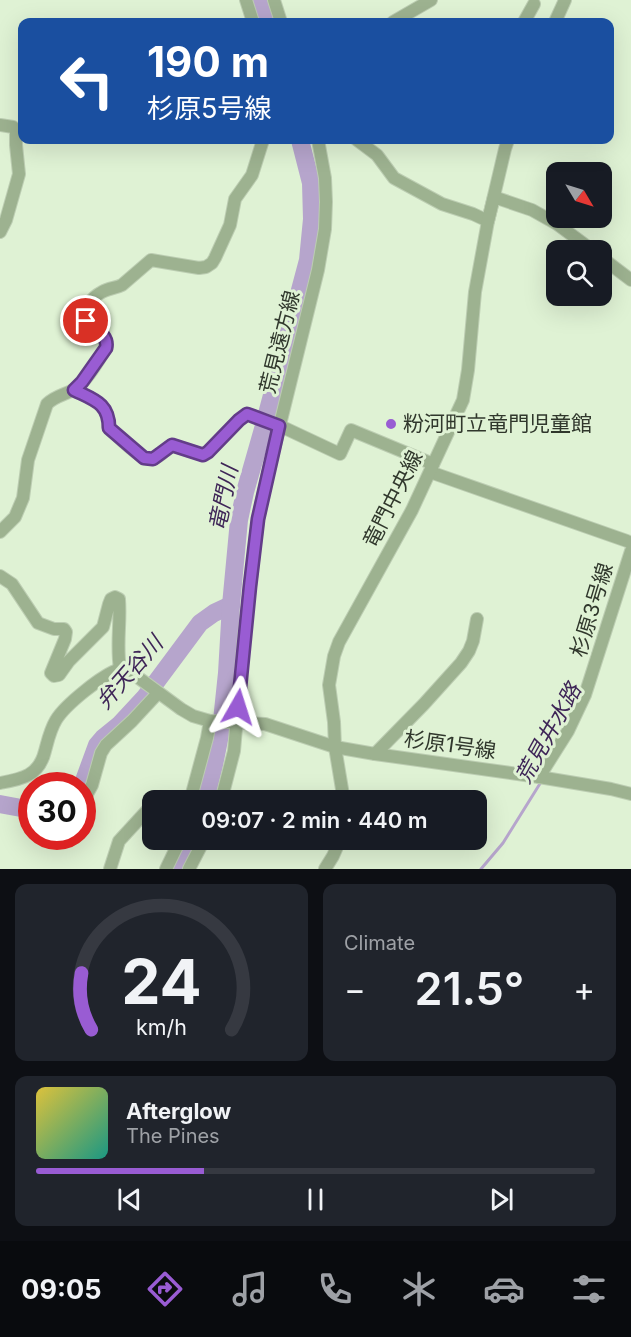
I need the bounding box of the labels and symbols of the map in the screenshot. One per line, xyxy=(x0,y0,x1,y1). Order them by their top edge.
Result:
north arrow xyxy=(546,162,612,228)
street label: 荒見遠方線 xyxy=(255,288,304,396)
pin xyxy=(60,295,111,346)
place label: 粉河町立竜門児童館 xyxy=(403,411,592,436)
marker: 粉河町立竜門児童館 xyxy=(384,417,398,431)
street label: 竜門中央線 xyxy=(358,446,428,551)
water label: 竜門川 xyxy=(203,461,243,533)
street label: 杉原3号線 xyxy=(565,560,618,660)
water label: 弁天谷川 xyxy=(90,629,169,714)
position arrow xyxy=(206,675,270,739)
water label: 荒見井水路 xyxy=(510,677,587,787)
street label: 杉原1号線 xyxy=(403,726,498,763)
speed limit sign: 30 xyxy=(18,772,96,850)

